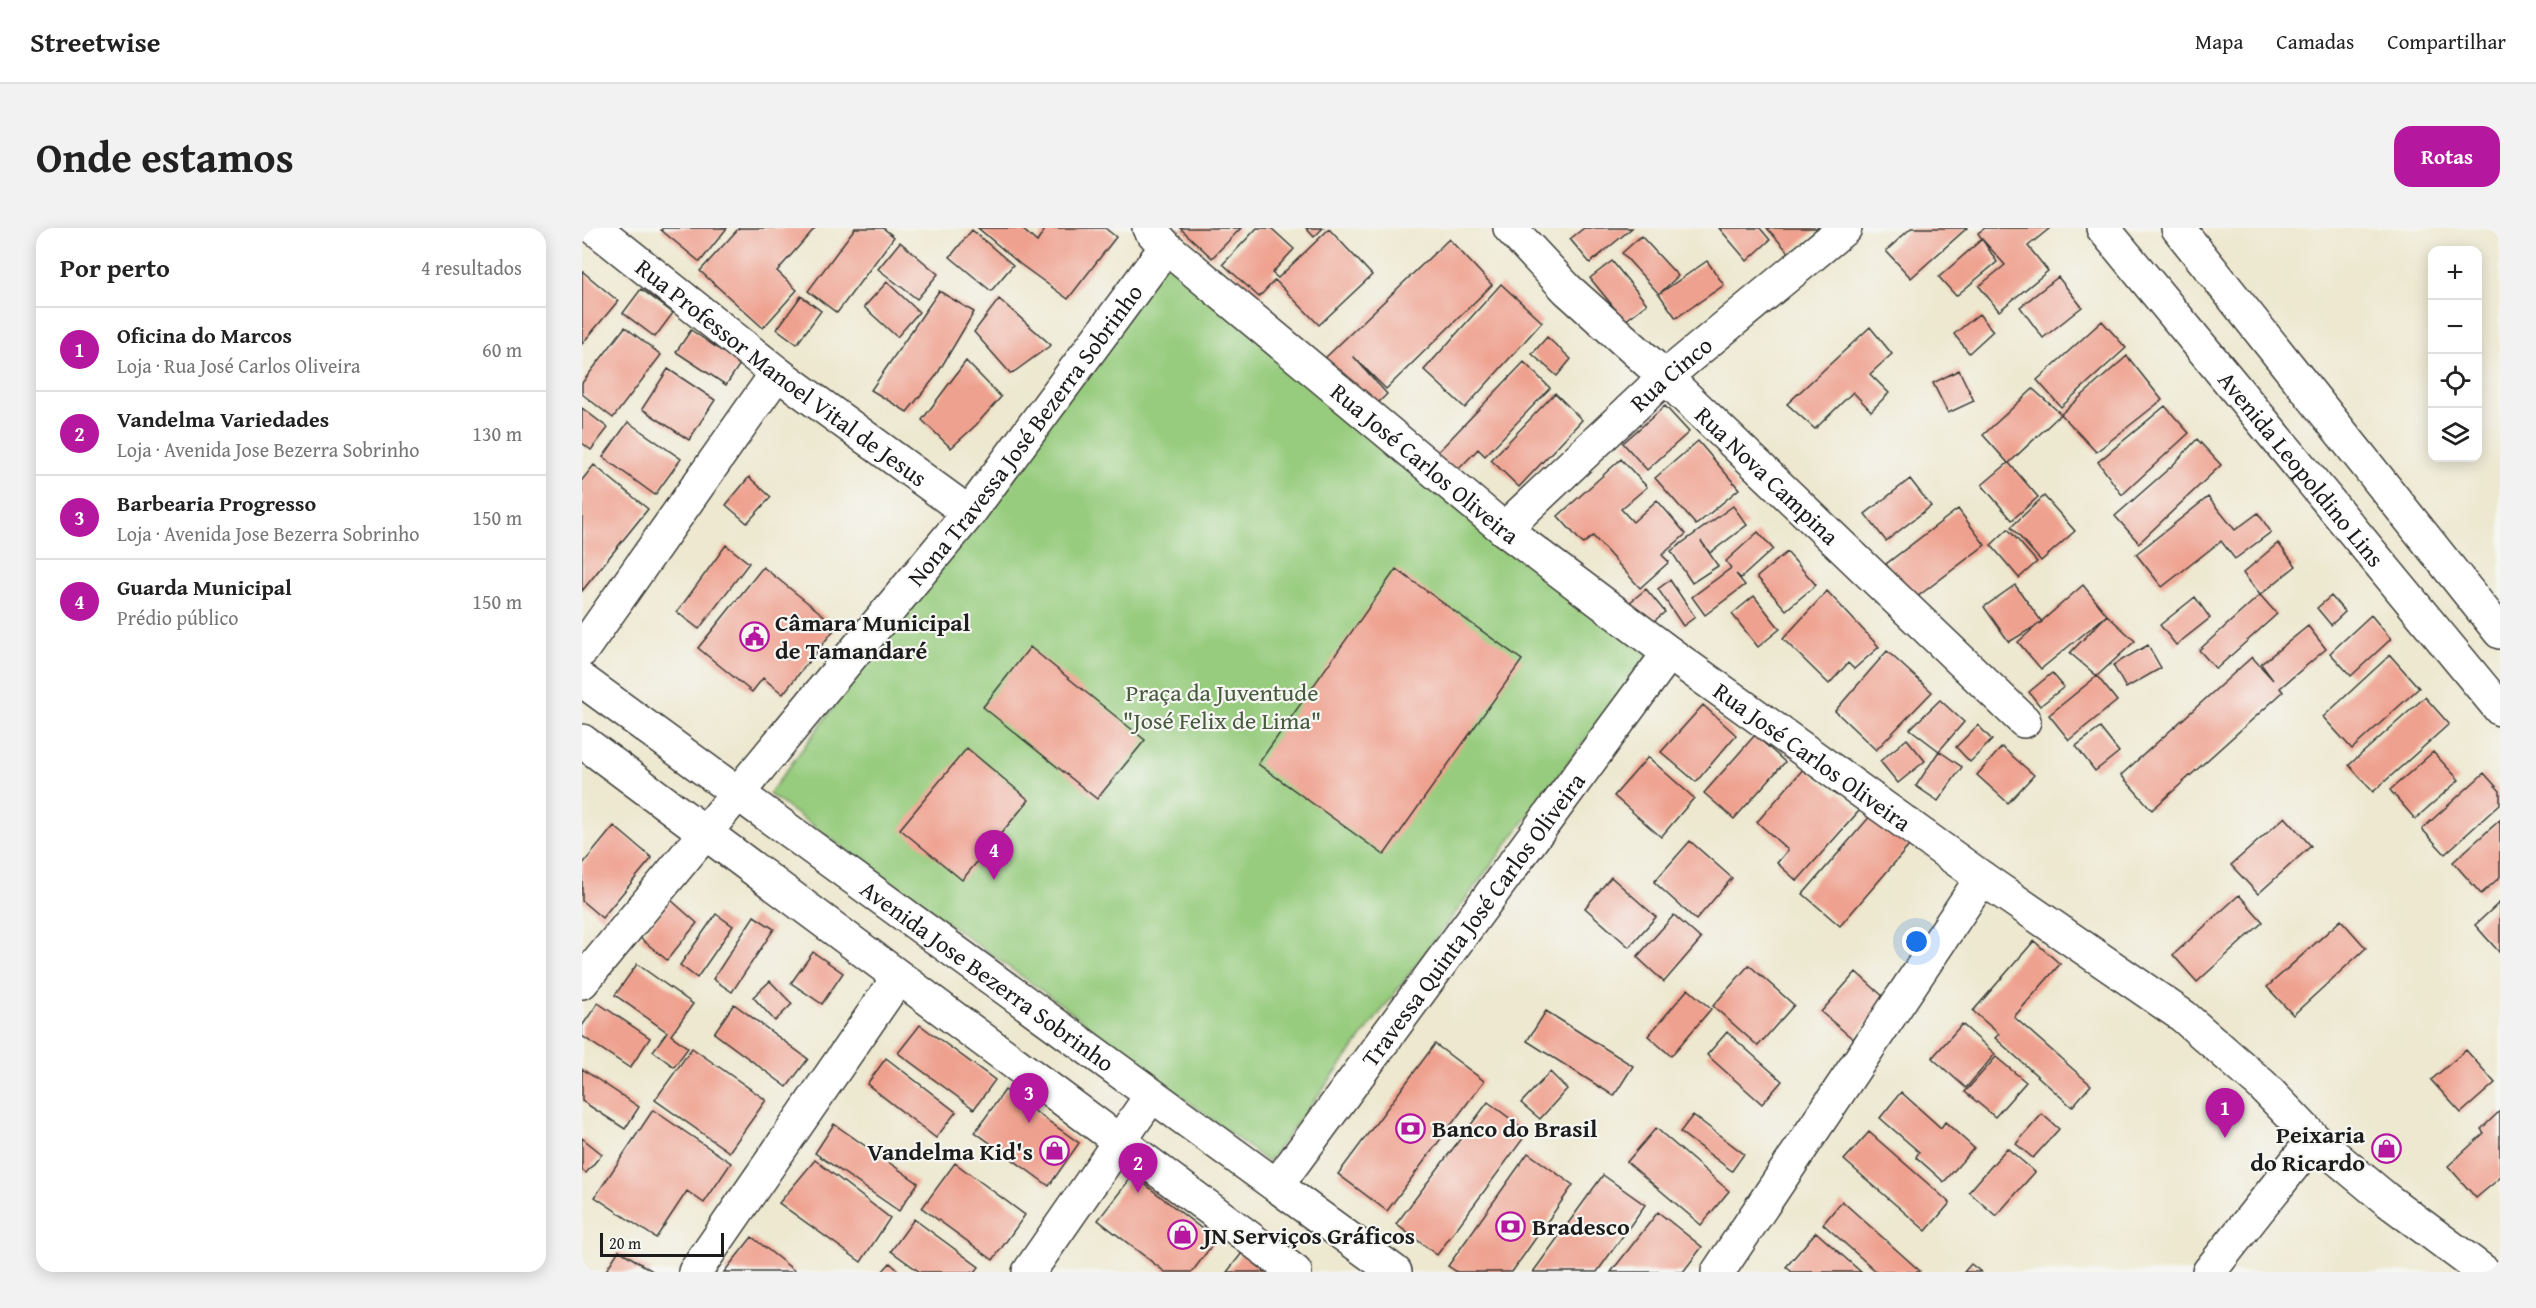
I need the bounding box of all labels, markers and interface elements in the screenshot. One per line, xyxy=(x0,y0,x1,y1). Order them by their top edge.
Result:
text: Streetwise xyxy=(30,21,160,62)
text: Mapa xyxy=(2195,26,2243,57)
text: Camadas xyxy=(2276,26,2354,57)
text: Compartilhar xyxy=(2387,26,2506,57)
text: Onde estamos xyxy=(36,126,294,187)
button: Rotas xyxy=(2394,126,2500,187)
map controls xyxy=(2428,246,2482,462)
button: + xyxy=(2428,246,2482,300)
text: Por perto xyxy=(60,248,170,287)
street label: Rua Professor Manoel Vital de Jesus xyxy=(629,250,935,495)
text: 4 resultados xyxy=(421,253,522,282)
street label: Nona Travessa José Bezerra Sobrinho xyxy=(898,276,1151,593)
button: − xyxy=(2428,300,2482,354)
text: Oficina do Marcos xyxy=(117,319,292,351)
street label: Rua Cinco xyxy=(1622,328,1720,419)
text: 1 xyxy=(74,335,85,364)
text: 60 m xyxy=(482,335,522,364)
text: Loja · Rua José Carlos Oliveira xyxy=(117,351,360,380)
button: locate xyxy=(2428,354,2482,408)
street label: Avenida Leopoldino Lins xyxy=(2210,363,2393,574)
street label: Rua José Carlos Oliveira xyxy=(1323,374,1527,553)
street label: Rua Nova Campina xyxy=(1688,398,1848,553)
text: Vandelma Variedades xyxy=(117,403,329,435)
button: layers xyxy=(2428,408,2482,462)
text: 2 xyxy=(74,419,85,448)
text: 130 m xyxy=(472,419,522,448)
text: Loja · Avenida Jose Bezerra Sobrinho xyxy=(117,435,419,464)
text: Barbearia Progresso xyxy=(117,487,316,519)
text: 3 xyxy=(74,503,85,532)
text: 150 m xyxy=(472,503,522,532)
text: Loja · Avenida Jose Bezerra Sobrinho xyxy=(117,519,419,548)
text: Guarda Municipal xyxy=(117,571,292,603)
text: 4 xyxy=(74,587,85,616)
text: 150 m xyxy=(472,587,522,616)
text: Prédio público xyxy=(117,603,239,632)
place label: Câmara Municipal de Tamandaré xyxy=(775,605,971,668)
public building icon: Câmara Municipal de Tamandaré xyxy=(738,620,770,652)
street label: Rua José Carlos Oliveira xyxy=(1707,673,1919,840)
park label: Praça da Juventude "José Felix de Lima" xyxy=(1123,675,1321,738)
street label: Travessa Quinta José Carlos Oliveira xyxy=(1353,764,1593,1074)
pin: 4 xyxy=(974,830,1014,880)
street label: Avenida Jose Bezerra Sobrinho xyxy=(854,871,1122,1080)
your location xyxy=(1902,927,1931,956)
pin: 3 xyxy=(1010,1074,1048,1123)
pin: 1 xyxy=(2206,1088,2244,1138)
place label: Banco do Brasil xyxy=(1432,1111,1598,1146)
bank icon: Banco do Brasil xyxy=(1395,1112,1427,1144)
place label: Peixaria do Ricardo xyxy=(2250,1117,2366,1180)
shop icon: Peixaria do Ricardo xyxy=(2370,1132,2402,1164)
place label: Vandelma Kid's xyxy=(867,1134,1033,1169)
shop icon: Vandelma Kid's xyxy=(1038,1135,1070,1167)
pin: 2 xyxy=(1118,1144,1158,1193)
place label: Bradesco xyxy=(1532,1209,1630,1244)
bank icon: Bradesco xyxy=(1495,1210,1527,1242)
place label: JN Serviços Gráficos xyxy=(1199,1218,1415,1253)
shop icon: JN Serviços Gráficos xyxy=(1166,1219,1198,1251)
scale bar xyxy=(600,1230,724,1258)
text: 20 m xyxy=(609,1231,641,1255)

